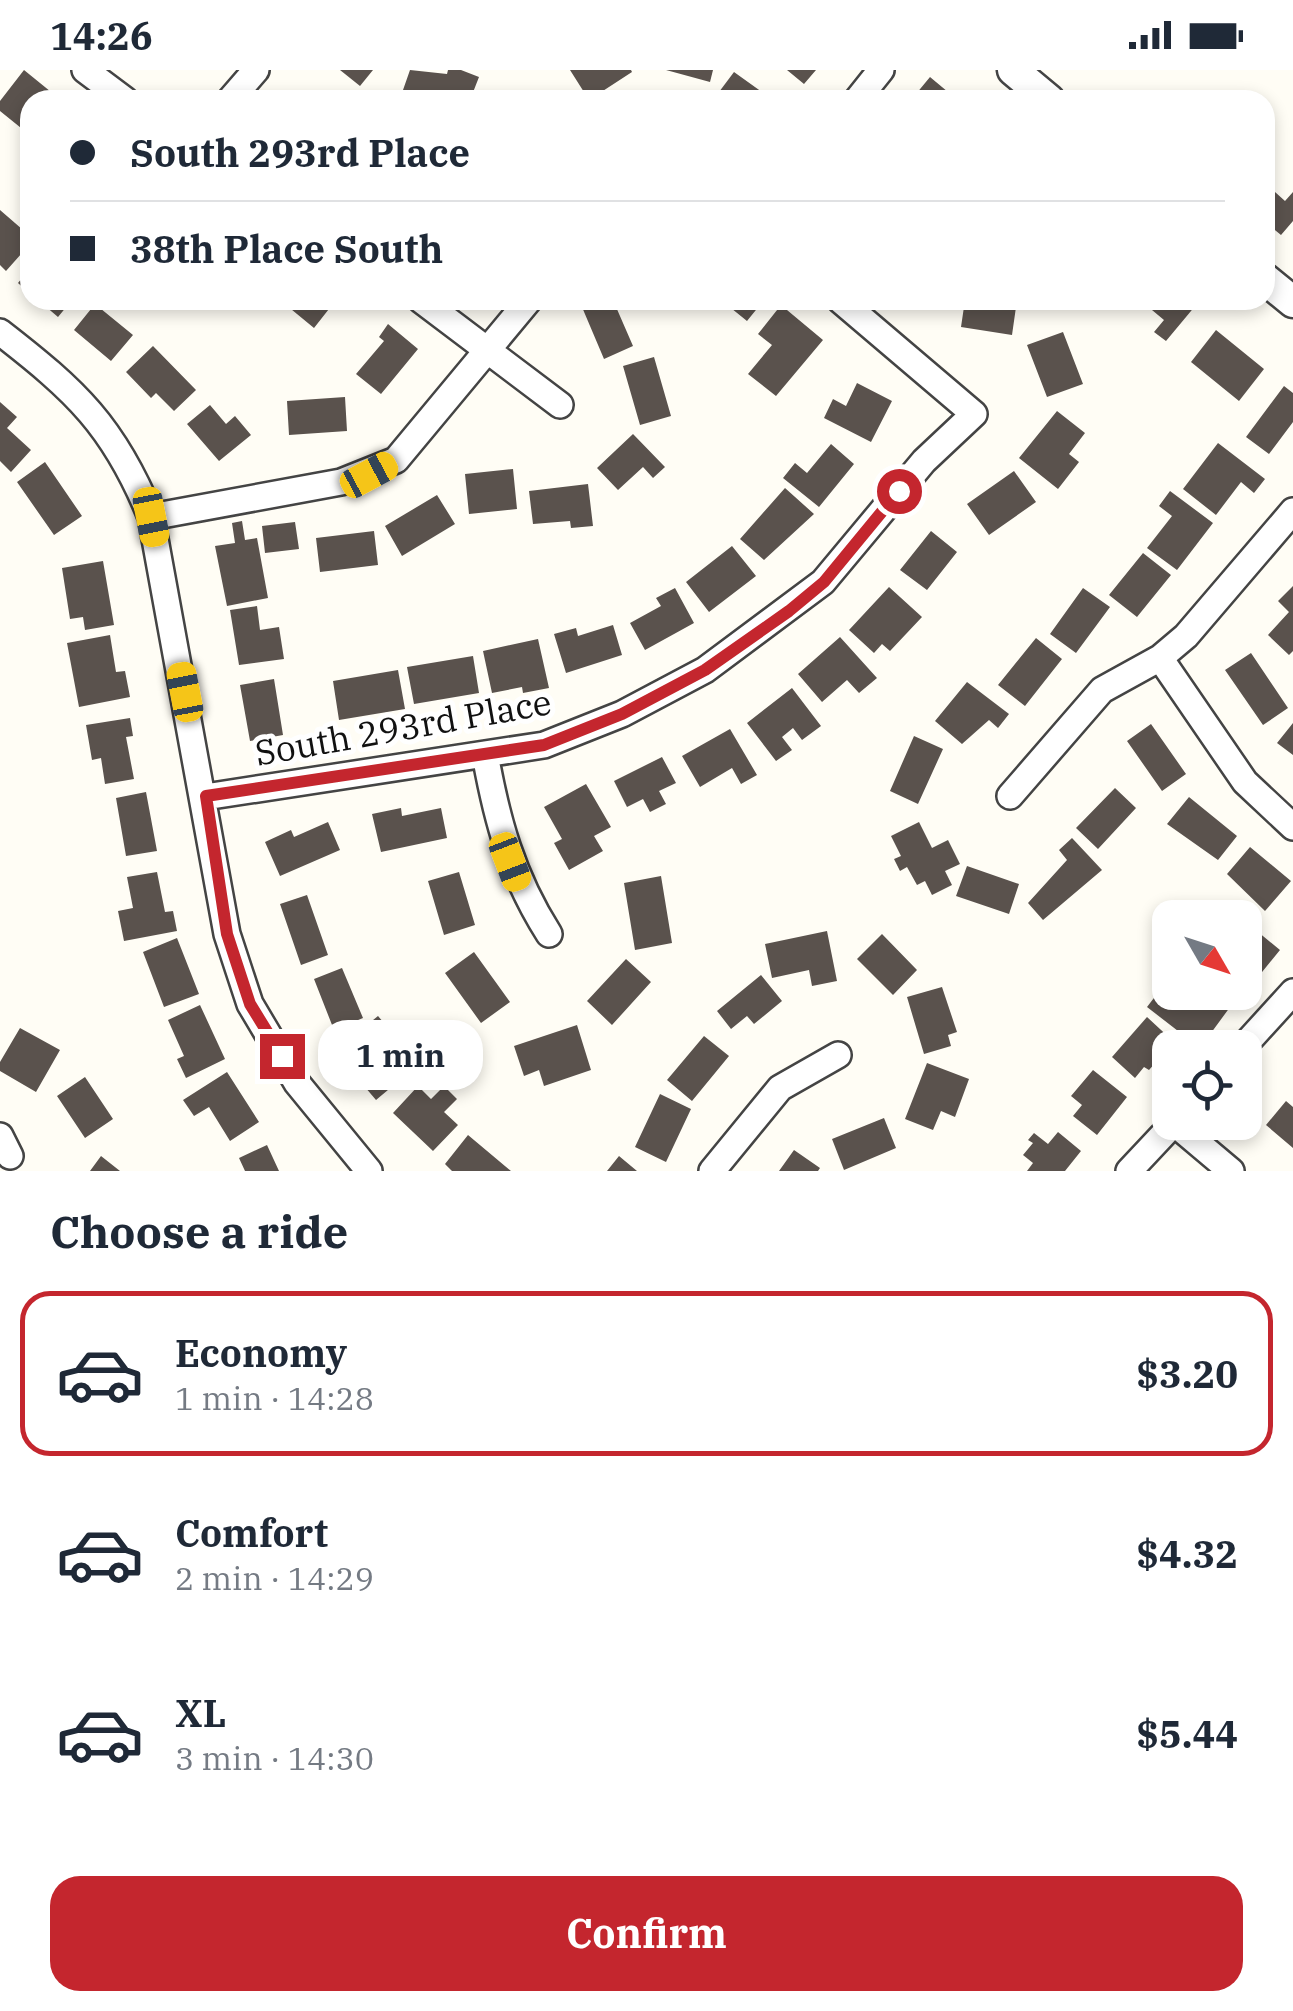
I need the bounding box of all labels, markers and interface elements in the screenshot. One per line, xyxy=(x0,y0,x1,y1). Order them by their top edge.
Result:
text: 14:26 xyxy=(50,11,153,60)
text: South 293rd Place xyxy=(130,128,470,177)
text: 38th Place South xyxy=(130,224,443,273)
car xyxy=(335,448,403,502)
route start xyxy=(877,469,922,514)
car xyxy=(131,485,171,549)
car xyxy=(165,660,205,724)
street label: South 293rd Place xyxy=(251,678,555,776)
car xyxy=(485,829,535,895)
north arrow xyxy=(1152,900,1262,1010)
map controls xyxy=(1152,900,1262,1140)
callout: 1 min xyxy=(317,1021,482,1091)
button: locate xyxy=(1152,1030,1262,1140)
route end xyxy=(260,1034,305,1079)
text: 1 min xyxy=(356,1034,445,1076)
text: Choose a ride xyxy=(50,1202,348,1260)
text: Economy xyxy=(175,1328,347,1377)
icon: car xyxy=(55,1329,145,1419)
text: $3.20 xyxy=(1136,1349,1238,1398)
text: 1 min · 14:28 xyxy=(175,1377,374,1419)
text: Comfort xyxy=(175,1508,328,1557)
icon: car xyxy=(55,1509,145,1599)
text: $4.32 xyxy=(1136,1529,1238,1578)
text: 2 min · 14:29 xyxy=(175,1557,374,1599)
text: XL xyxy=(175,1688,226,1737)
icon: car xyxy=(55,1689,145,1779)
text: $5.44 xyxy=(1136,1709,1238,1758)
text: 3 min · 14:30 xyxy=(175,1737,374,1779)
button: Confirm xyxy=(50,1876,1243,1991)

